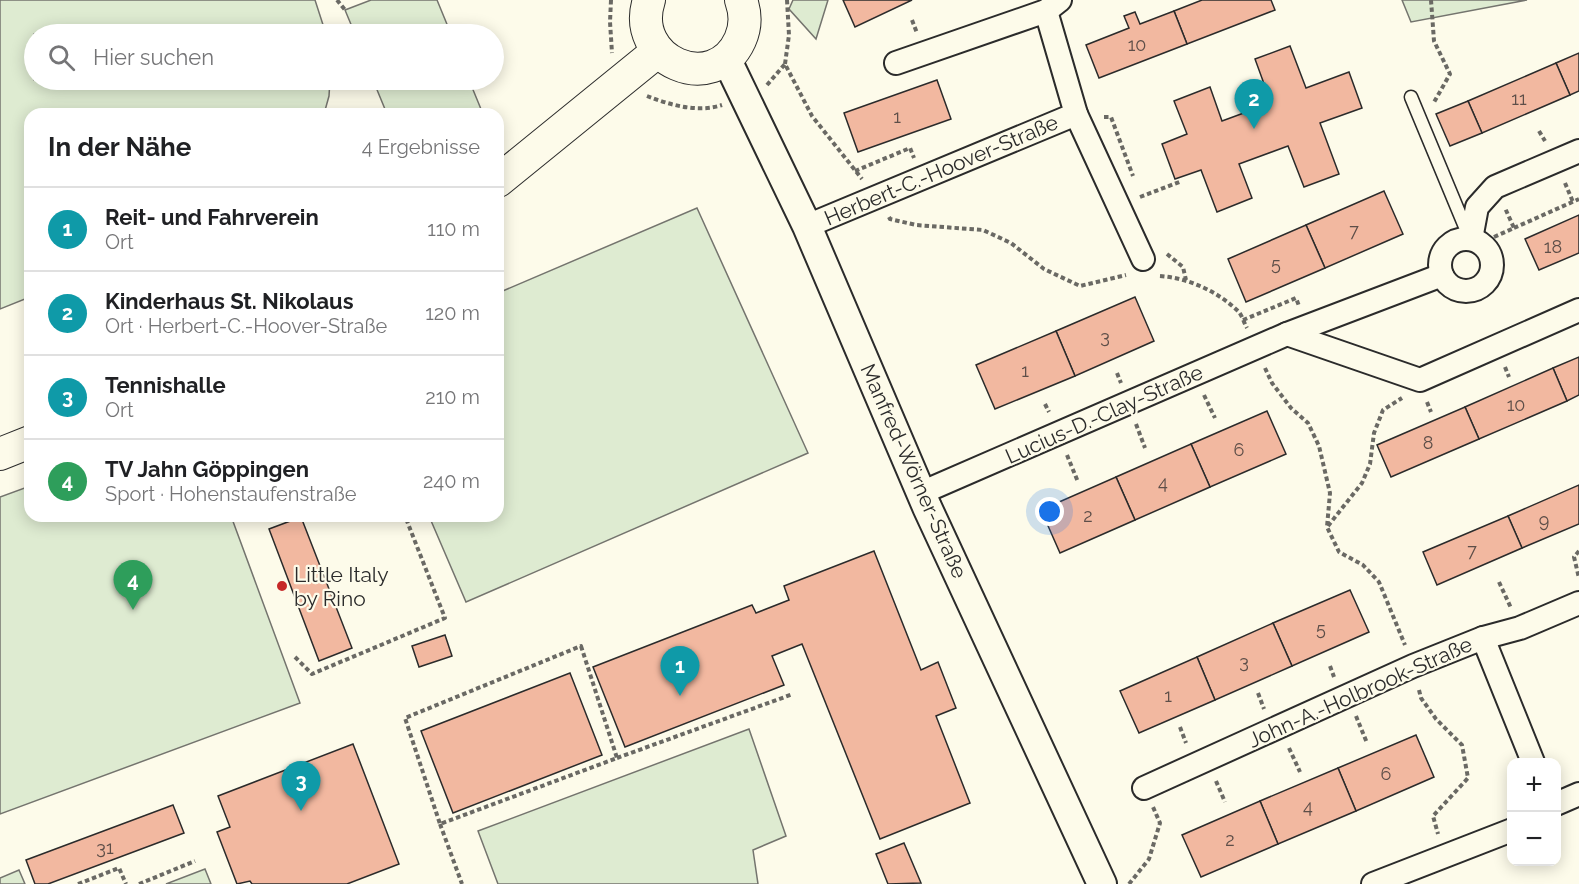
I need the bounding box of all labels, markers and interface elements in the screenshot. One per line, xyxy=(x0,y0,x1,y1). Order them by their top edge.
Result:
search box xyxy=(24,24,504,90)
house number: 10 xyxy=(1128,34,1146,55)
icon: search xyxy=(45,41,78,74)
text: Hier suchen xyxy=(93,44,214,70)
pin: 2 xyxy=(1234,80,1274,129)
house number: 11 xyxy=(1511,88,1527,109)
house number: 1 xyxy=(893,106,901,127)
street label: Herbert-C.-Hoover-Straße xyxy=(820,109,1062,231)
text: In der Nähe xyxy=(48,132,191,162)
text: 4 Ergebnisse xyxy=(362,135,480,159)
text: Reit- und Fahrverein xyxy=(105,204,319,230)
text: 1 xyxy=(63,217,72,241)
text: 110 m xyxy=(427,217,480,241)
house number: 7 xyxy=(1349,220,1359,241)
text: Ort xyxy=(105,230,134,254)
house number: 18 xyxy=(1544,236,1562,257)
house number: 5 xyxy=(1271,253,1281,274)
text: Kinderhaus St. Nikolaus xyxy=(105,288,354,314)
text: 2 xyxy=(62,301,73,325)
text: 120 m xyxy=(425,301,480,325)
text: Ort · Herbert-C.-Hoover-Straße xyxy=(105,314,387,338)
house number: 3 xyxy=(1100,326,1110,347)
street label: Lucius-D.-Clay-Straße xyxy=(1001,359,1207,469)
street label: Manfred-Wörner-Straße xyxy=(855,360,973,582)
house number: 1 xyxy=(1021,360,1029,381)
text: Tennishalle xyxy=(105,372,226,398)
text: 3 xyxy=(62,385,73,409)
text: 210 m xyxy=(425,385,480,409)
house number: 10 xyxy=(1507,394,1525,415)
text: Ort xyxy=(105,398,134,422)
house number: 8 xyxy=(1423,432,1433,453)
house number: 6 xyxy=(1234,439,1245,460)
text: TV Jahn Göppingen xyxy=(105,456,309,482)
text: 4 xyxy=(62,469,73,493)
text: 240 m xyxy=(423,469,480,493)
house number: 4 xyxy=(1158,472,1168,493)
text: Sport · Hohenstaufenstraße xyxy=(105,482,356,506)
your location xyxy=(1035,497,1064,526)
house number: 2 xyxy=(1083,505,1093,526)
house number: 9 xyxy=(1539,510,1549,531)
house number: 7 xyxy=(1467,540,1477,561)
pin: 4 xyxy=(114,560,152,610)
place label: Little Italy by Rino xyxy=(294,562,389,611)
marker: Little Italy by Rino xyxy=(275,579,289,593)
house number: 5 xyxy=(1316,618,1326,639)
street label: John-A.-Holbrook-Straße xyxy=(1244,631,1476,753)
pin: 1 xyxy=(660,646,700,696)
house number: 3 xyxy=(1239,651,1249,672)
house number: 1 xyxy=(1164,685,1172,706)
map controls xyxy=(1507,758,1561,866)
button: + xyxy=(1507,758,1561,812)
pin: 3 xyxy=(282,762,320,811)
house number: 6 xyxy=(1381,763,1392,784)
house number: 4 xyxy=(1303,796,1313,817)
button: − xyxy=(1507,812,1561,866)
house number: 2 xyxy=(1225,829,1235,850)
house number: 31 xyxy=(96,837,114,858)

